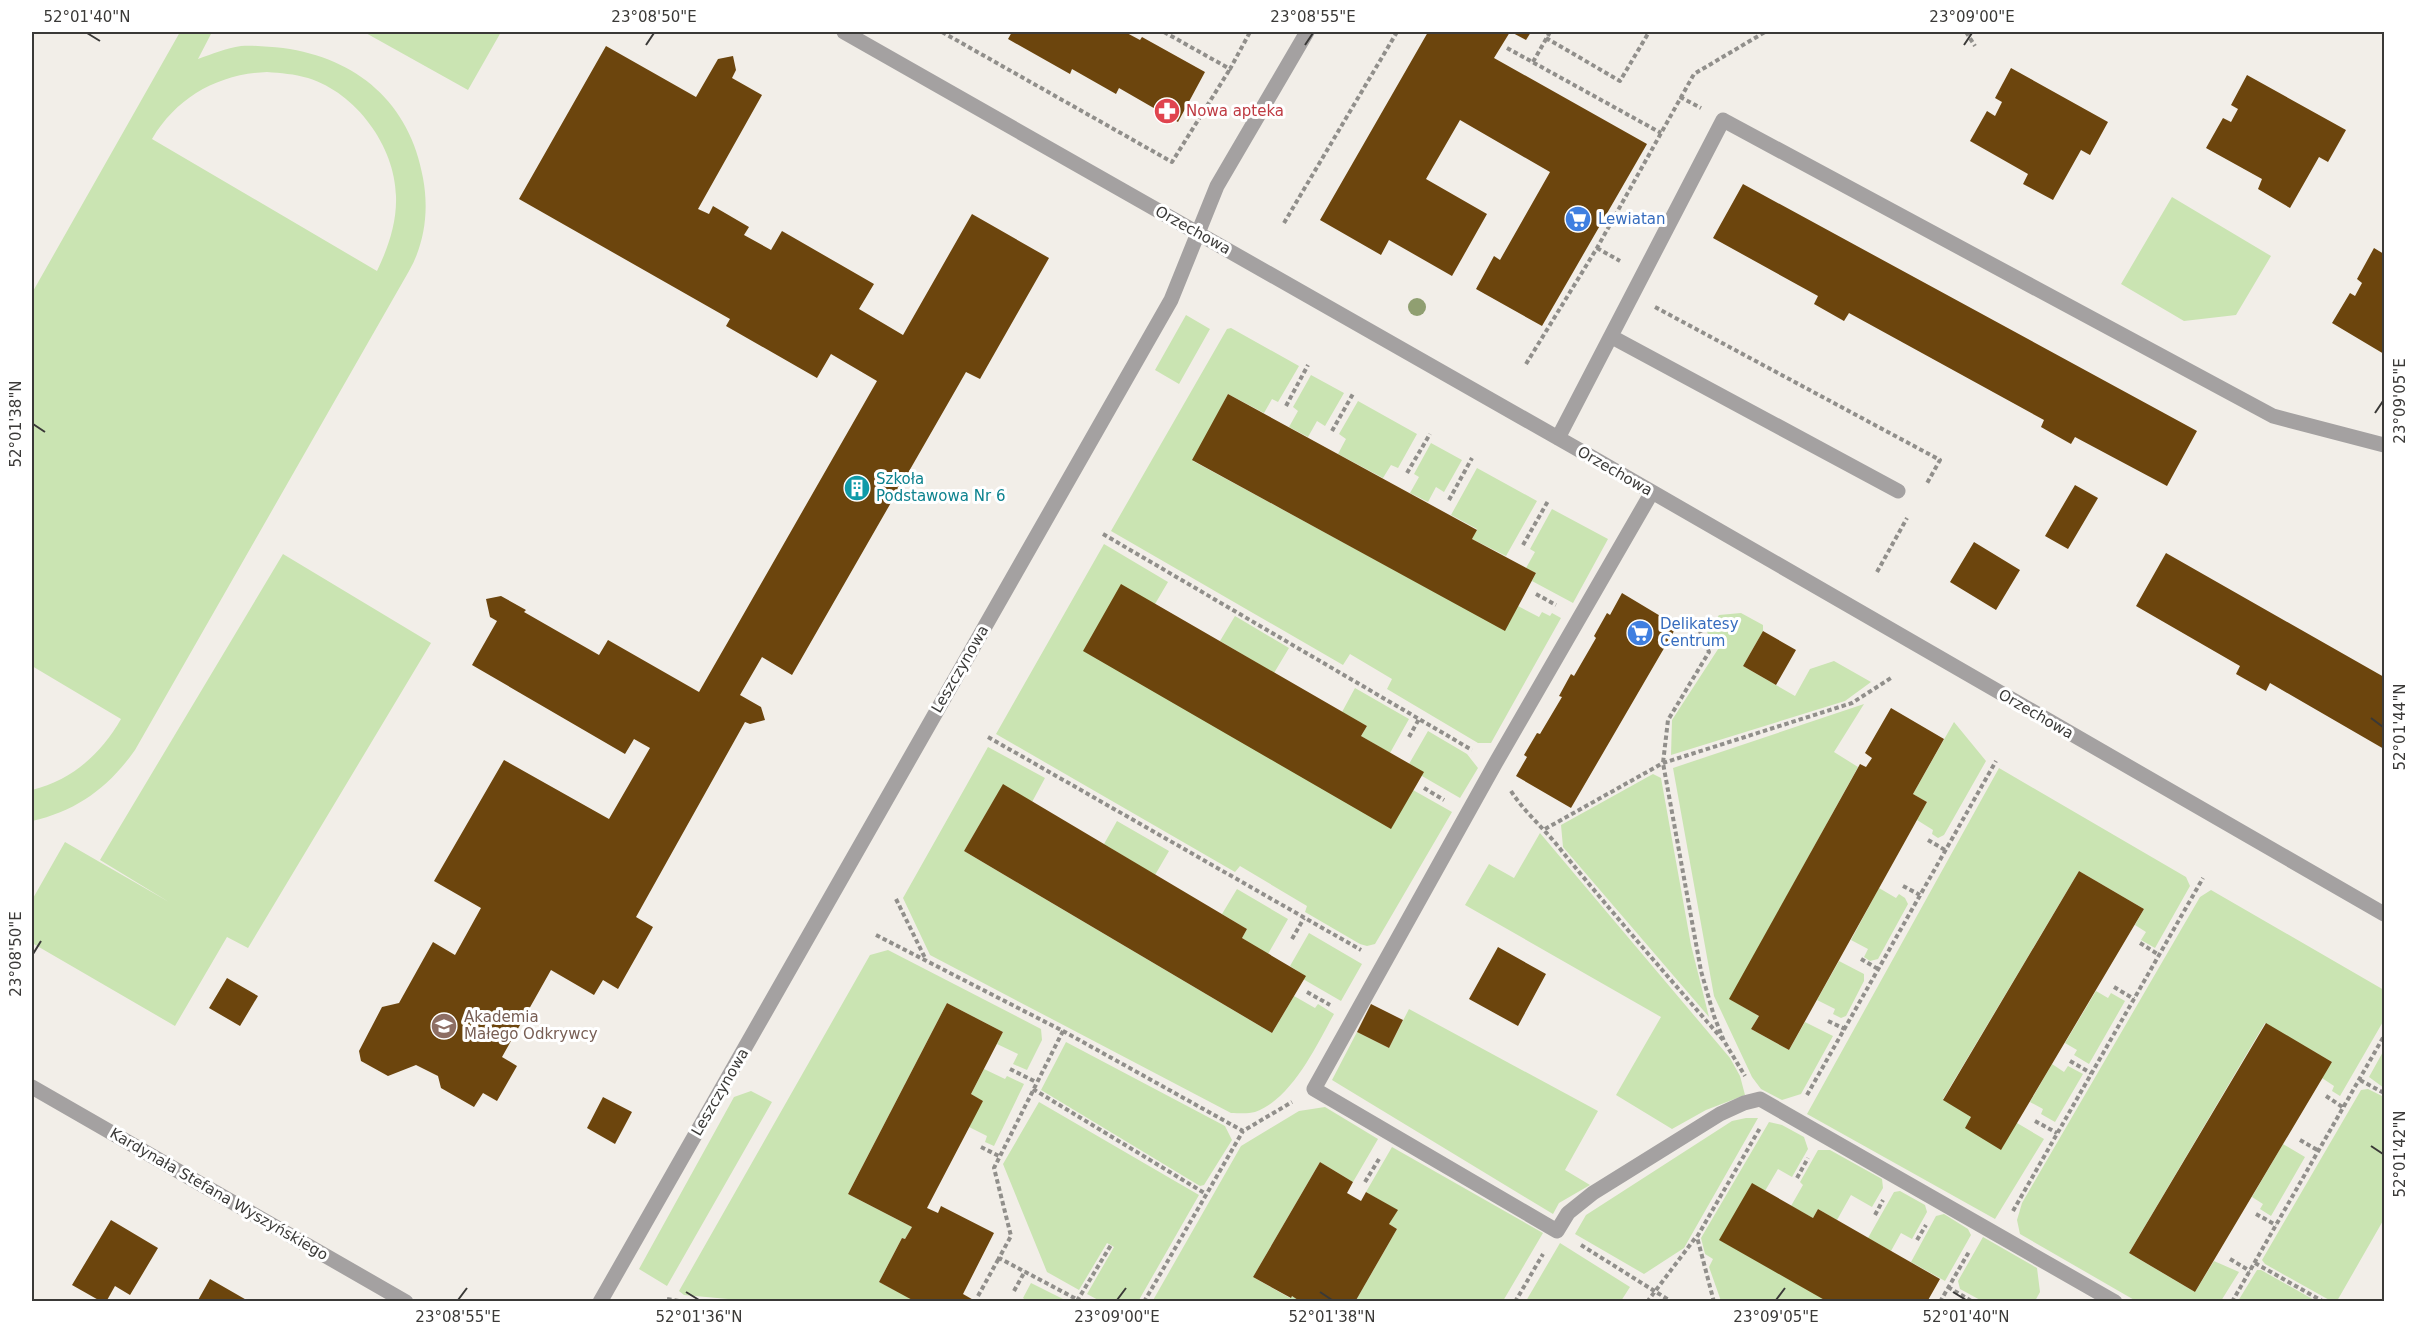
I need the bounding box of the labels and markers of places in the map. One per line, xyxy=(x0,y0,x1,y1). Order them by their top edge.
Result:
pharmacy icon: Nowa apteka xyxy=(1152,96,1182,126)
place label: Nowa apteka xyxy=(1186,102,1284,120)
supermarket icon: Lewiatan xyxy=(1563,204,1593,234)
place label: Lewiatan xyxy=(1598,210,1666,228)
place label: Szkoła Podstawowa Nr 6 xyxy=(876,470,1005,505)
building icon: Szkoła Podstawowa Nr 6 xyxy=(842,473,872,503)
place label: Delikatesy Centrum xyxy=(1660,615,1739,650)
supermarket icon: Delikatesy Centrum xyxy=(1625,618,1655,648)
place label: Akademia Małego Odkrywcy xyxy=(464,1008,598,1043)
school or university icon: Akademia Małego Odkrywcy xyxy=(429,1011,459,1041)

